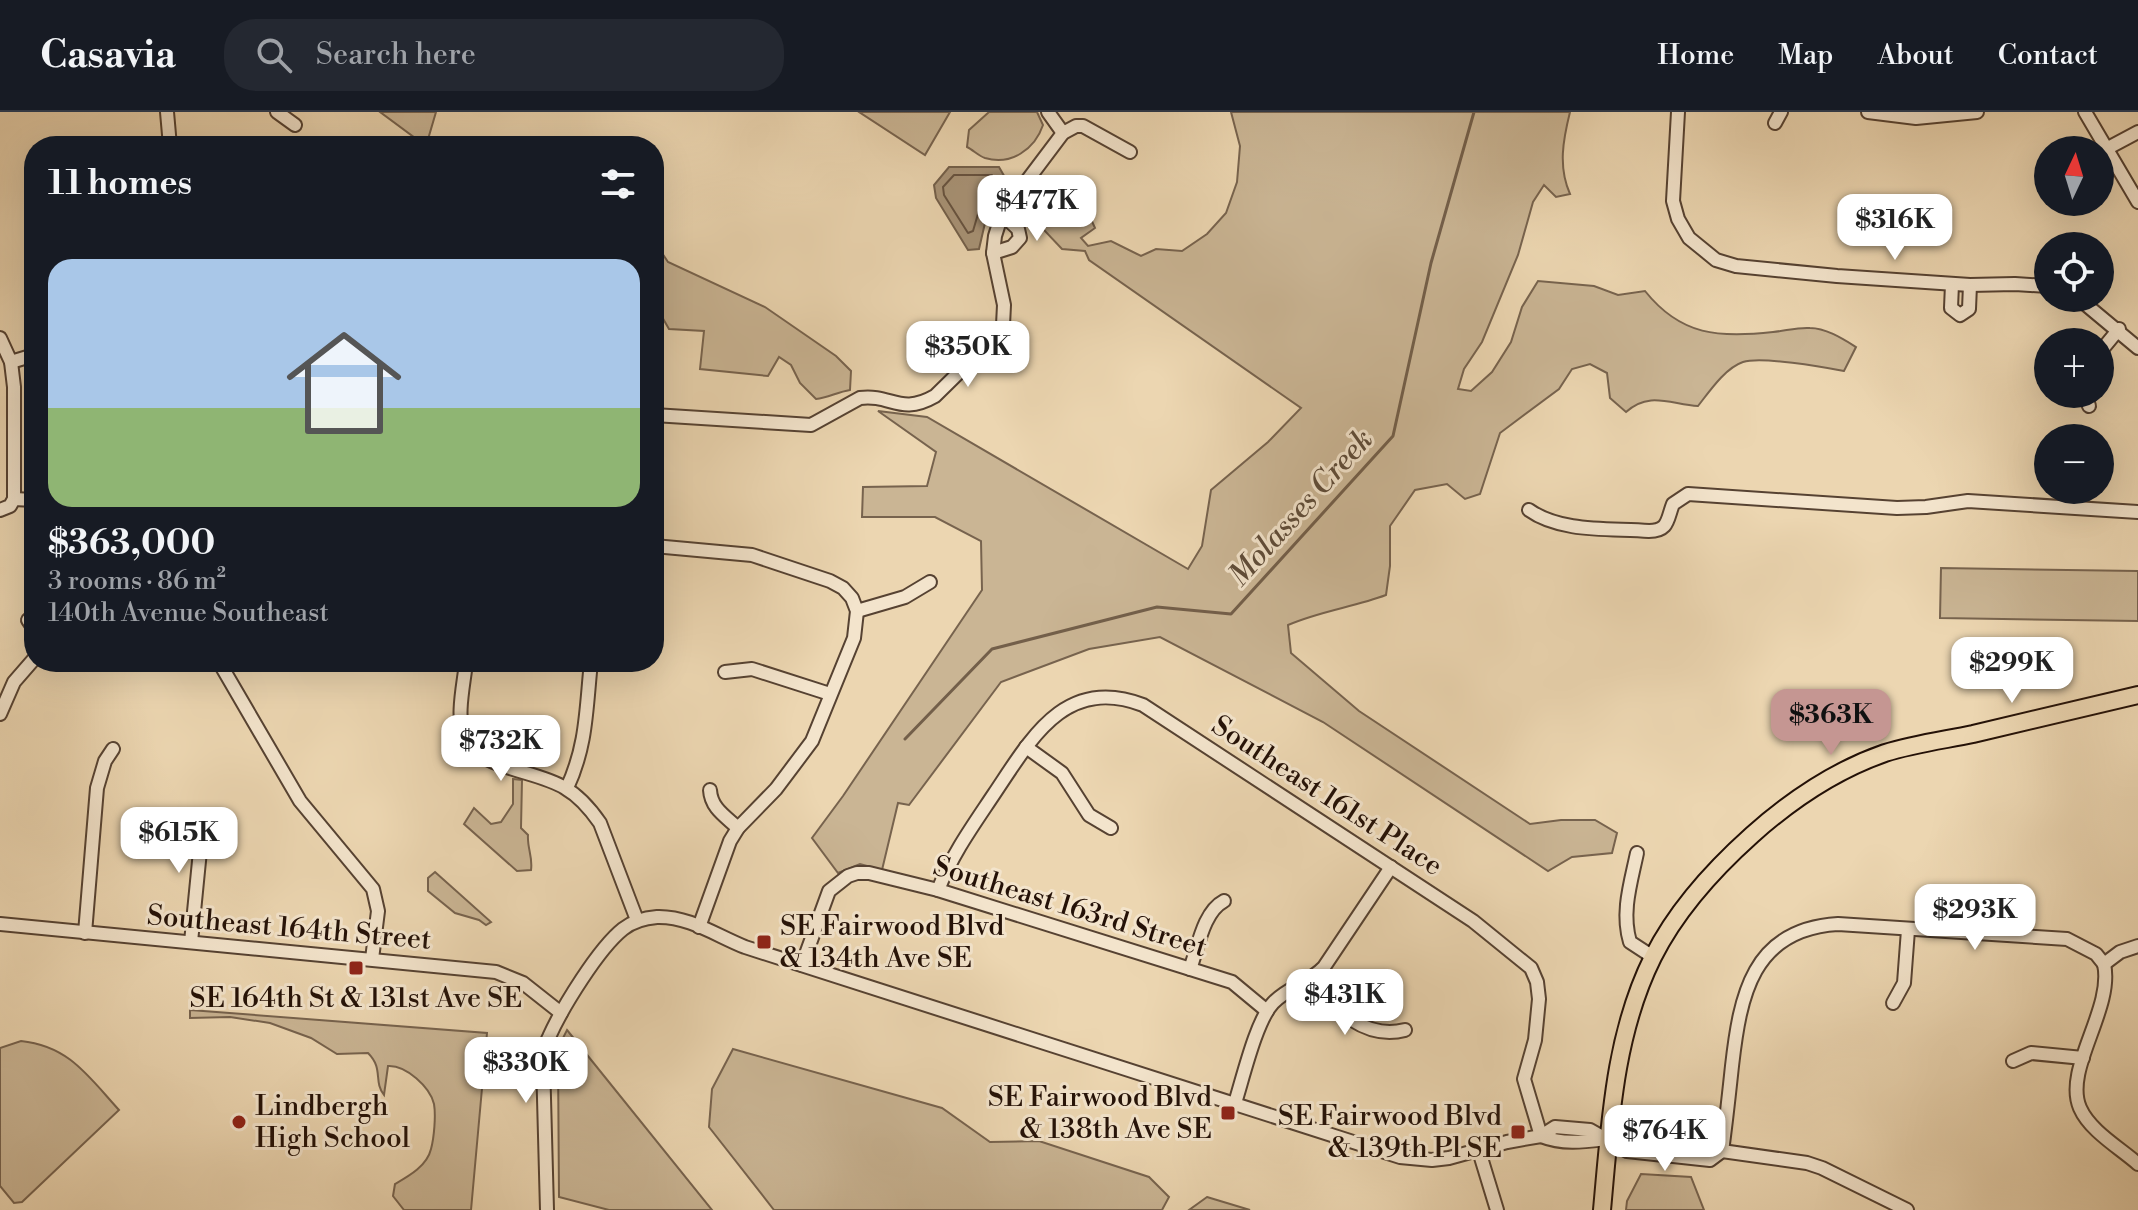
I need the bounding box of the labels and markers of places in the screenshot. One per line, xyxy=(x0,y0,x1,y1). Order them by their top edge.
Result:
pin: $477K xyxy=(981,175,1093,243)
pin: $316K xyxy=(1839,194,1951,262)
pin: $350K xyxy=(912,321,1024,389)
pin: $299K xyxy=(1956,637,2068,705)
pin: $363K xyxy=(1775,689,1887,757)
pin: $732K xyxy=(445,715,557,783)
pin: $615K xyxy=(123,807,235,875)
pin: $293K xyxy=(1919,884,2031,952)
place label: SE Fairwood Blvd & 134th Ave SE xyxy=(780,909,1004,976)
marker: SE Fairwood Blvd & 134th Ave SE xyxy=(755,933,773,951)
marker: SE 164th St & 131st Ave SE xyxy=(347,959,365,977)
pin: $431K xyxy=(1289,969,1401,1037)
place label: SE 164th St & 131st Ave SE xyxy=(190,981,522,1016)
pin: $330K xyxy=(470,1037,582,1105)
place label: SE Fairwood Blvd & 138th Ave SE xyxy=(988,1080,1212,1147)
place label: Lindbergh High School xyxy=(255,1089,410,1156)
place label: SE Fairwood Blvd & 139th Pl SE xyxy=(1278,1099,1502,1166)
marker: SE Fairwood Blvd & 138th Ave SE xyxy=(1219,1104,1237,1122)
pin: $764K xyxy=(1609,1105,1721,1173)
marker: Lindbergh High School xyxy=(230,1113,248,1131)
marker: SE Fairwood Blvd & 139th Pl SE xyxy=(1509,1123,1527,1141)

